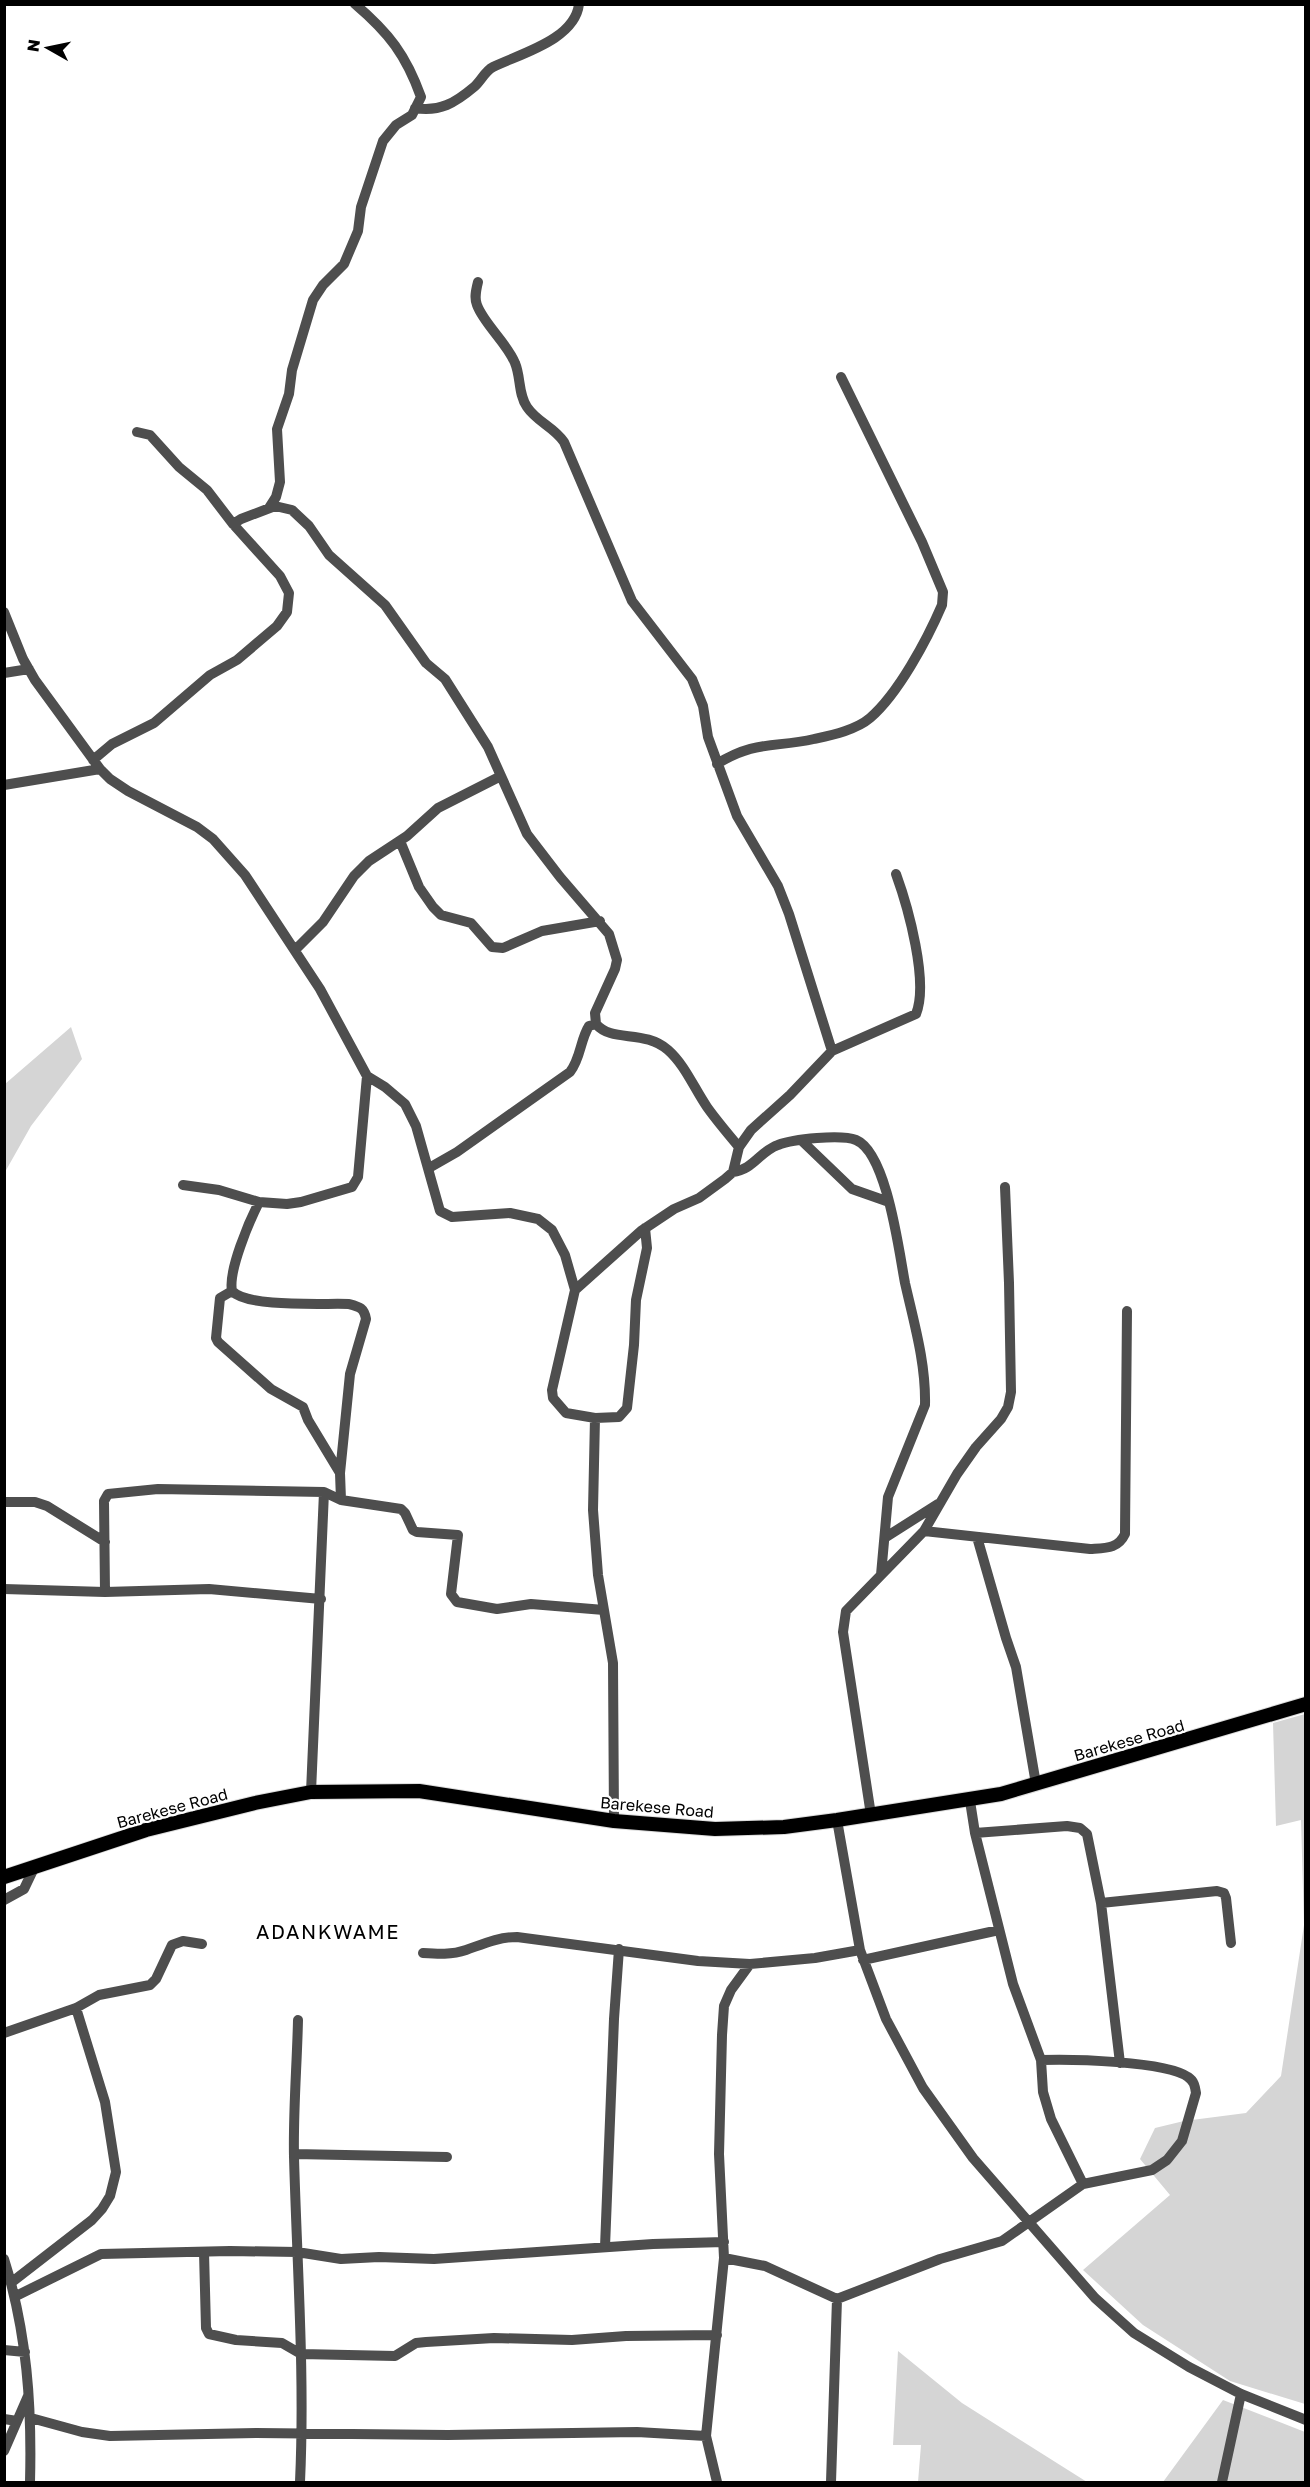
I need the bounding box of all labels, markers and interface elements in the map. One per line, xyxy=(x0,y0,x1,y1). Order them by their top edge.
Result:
north arrow xyxy=(18,18,78,78)
text: N xyxy=(22,38,44,53)
street label: Barekese Road xyxy=(1071,1715,1187,1765)
street label: Barekese Road xyxy=(114,1784,230,1832)
street label: Barekese Road xyxy=(599,1792,715,1822)
district label: ADANKWAME xyxy=(256,1919,400,1943)

